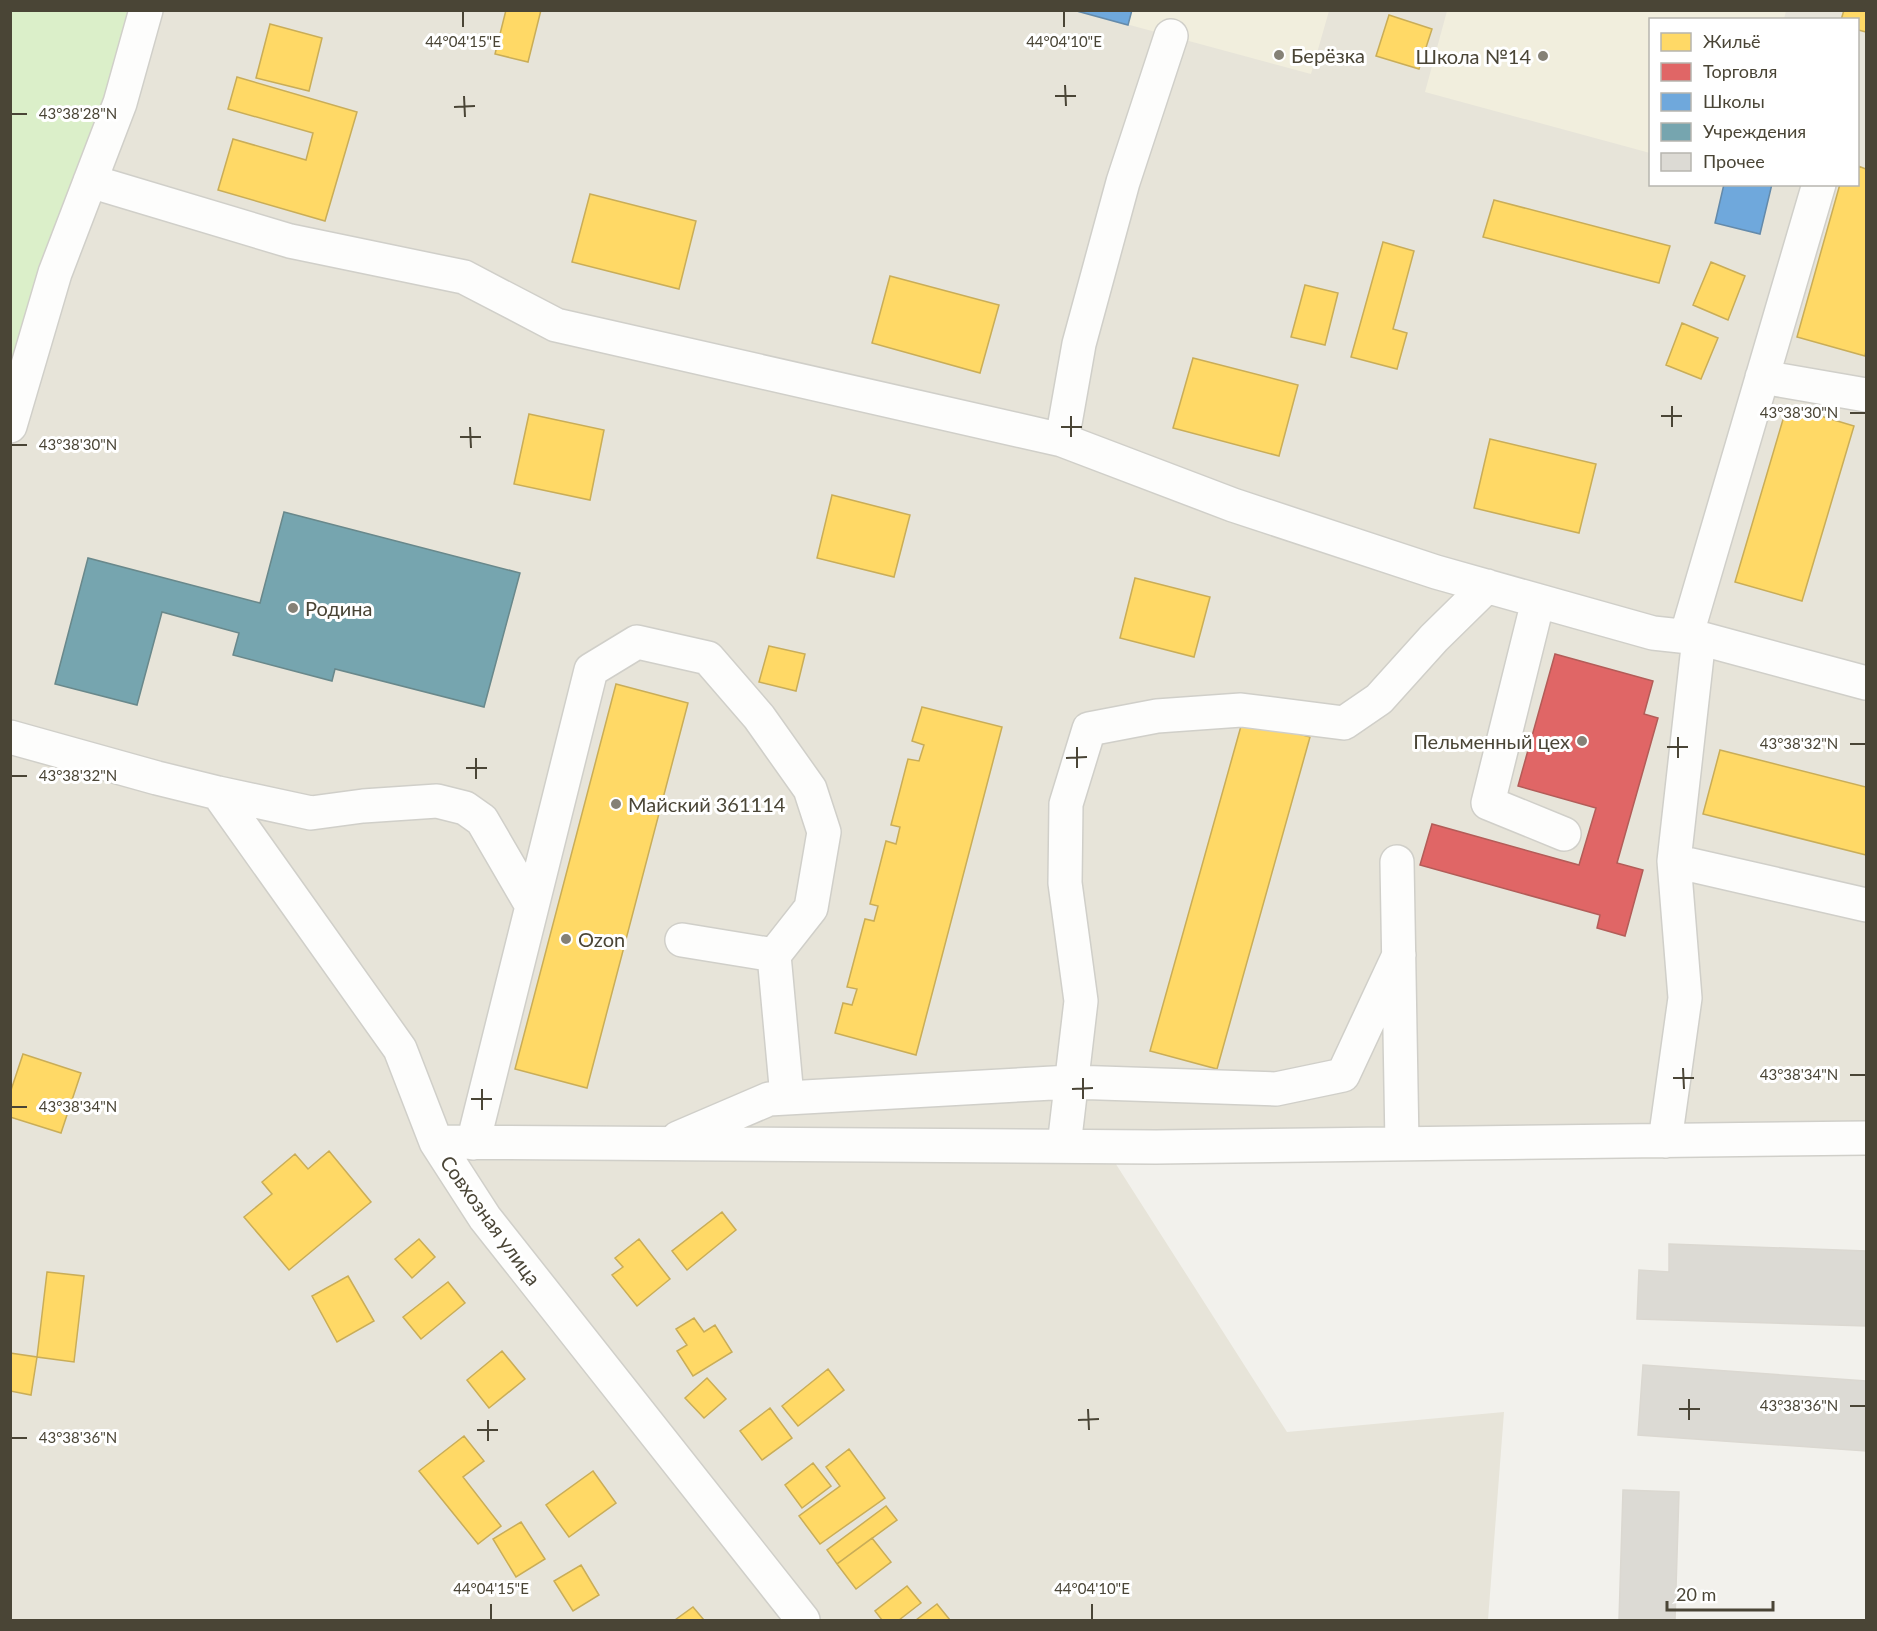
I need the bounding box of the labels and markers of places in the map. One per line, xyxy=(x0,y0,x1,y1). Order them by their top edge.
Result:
place label: Берёзка xyxy=(1291,43,1365,67)
place label: Школа №14 xyxy=(1416,44,1531,68)
marker: Берёзка xyxy=(1272,48,1286,62)
marker: Школа №14 xyxy=(1536,49,1550,63)
place label: Родина xyxy=(305,596,373,620)
marker: Родина xyxy=(286,601,300,615)
place label: Пельменный цех xyxy=(1413,729,1570,753)
marker: Пельменный цех xyxy=(1575,734,1589,748)
place label: Майский 361114 xyxy=(628,792,786,816)
marker: Майский 361114 xyxy=(609,797,623,811)
place label: Ozon xyxy=(578,927,625,951)
marker: Ozon xyxy=(559,932,573,946)

